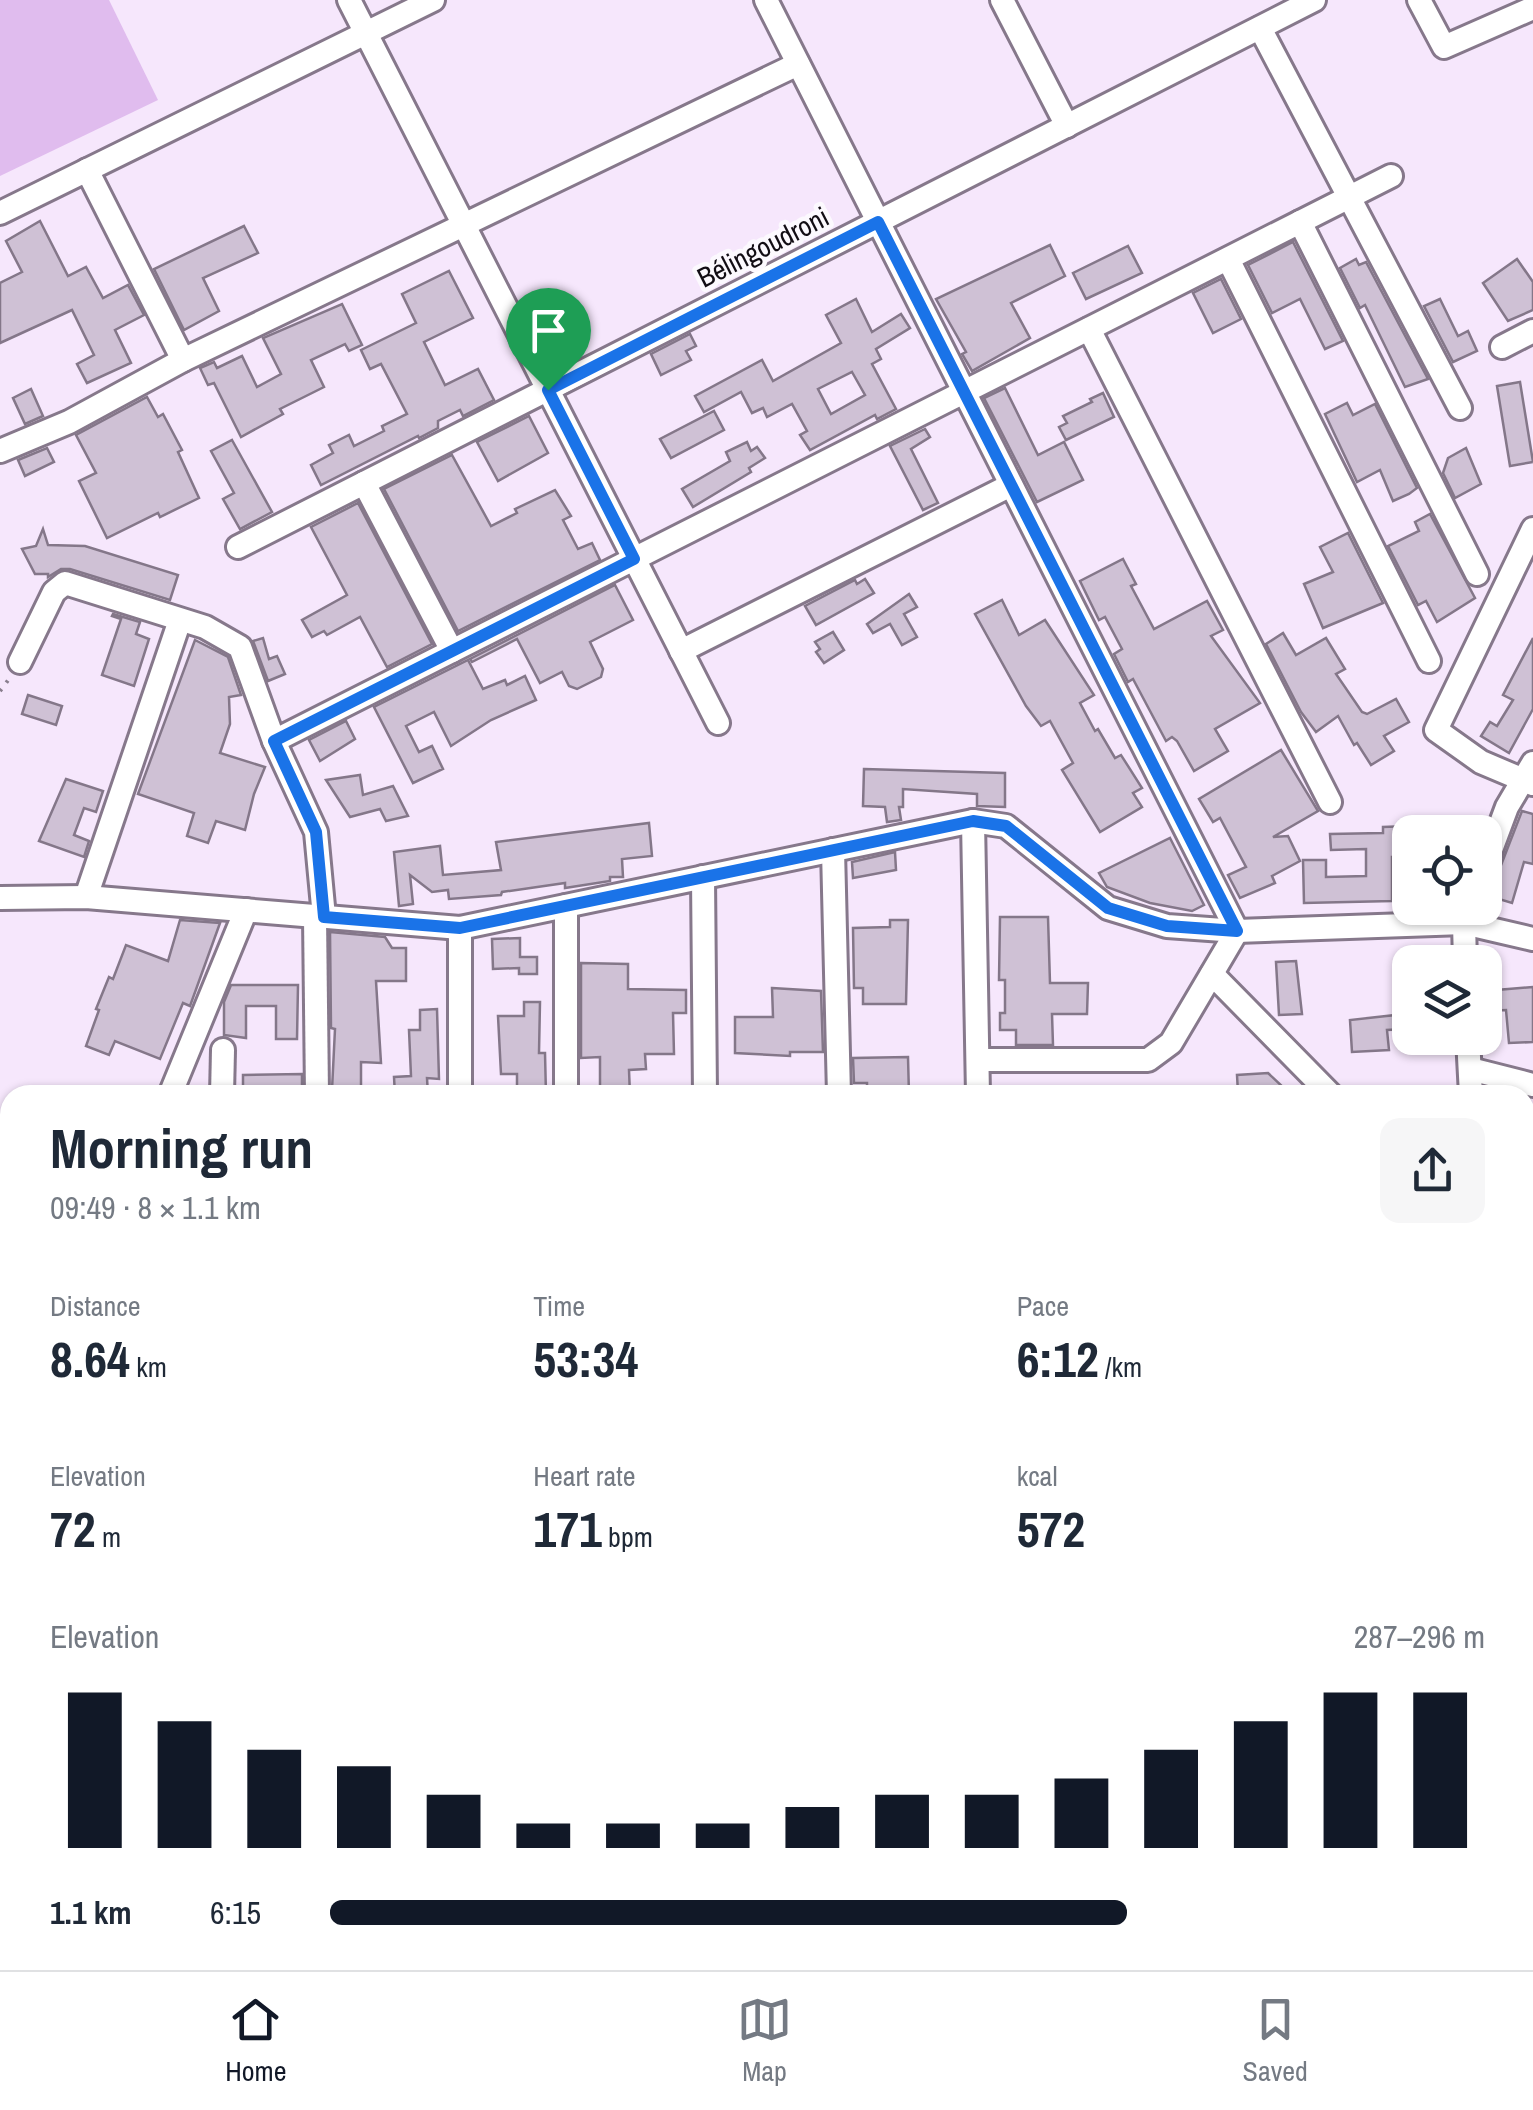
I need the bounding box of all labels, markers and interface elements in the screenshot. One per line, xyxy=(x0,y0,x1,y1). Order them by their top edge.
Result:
street label: Bélingoudroni xyxy=(691,198,835,296)
pin xyxy=(506,288,591,391)
icon: arrive xyxy=(521,303,576,358)
map controls xyxy=(1392,815,1502,1055)
button: locate xyxy=(1392,815,1502,925)
button: layers xyxy=(1392,945,1502,1055)
text: Morning run xyxy=(50,1111,313,1185)
button: share xyxy=(1380,1118,1485,1223)
text: 09:49 · 8 × 1.1 km xyxy=(50,1186,261,1229)
text: Distance xyxy=(50,1287,141,1325)
text: Time xyxy=(533,1287,585,1325)
text: Pace xyxy=(1017,1287,1069,1325)
text: 8.64 xyxy=(50,1325,130,1393)
text: 53:34 xyxy=(533,1325,638,1393)
text: 6:12 xyxy=(1017,1325,1099,1393)
text: km xyxy=(130,1348,167,1386)
text: /km xyxy=(1099,1348,1142,1386)
text: Elevation xyxy=(50,1457,146,1495)
text: Heart rate xyxy=(533,1457,635,1495)
text: kcal xyxy=(1017,1457,1057,1495)
text: 72 xyxy=(50,1495,96,1563)
text: 171 xyxy=(533,1495,602,1563)
text: 572 xyxy=(1017,1495,1085,1563)
text: m xyxy=(96,1518,121,1556)
text: bpm xyxy=(602,1518,653,1556)
text: Elevation xyxy=(50,1615,159,1658)
text: 287–296 m xyxy=(1354,1615,1485,1658)
text: 1.1 km xyxy=(50,1891,132,1934)
text: 6:15 xyxy=(210,1891,261,1934)
tab: Home xyxy=(225,1992,287,2090)
tab: Map xyxy=(737,1992,792,2090)
tab: Saved xyxy=(1243,1992,1308,2090)

